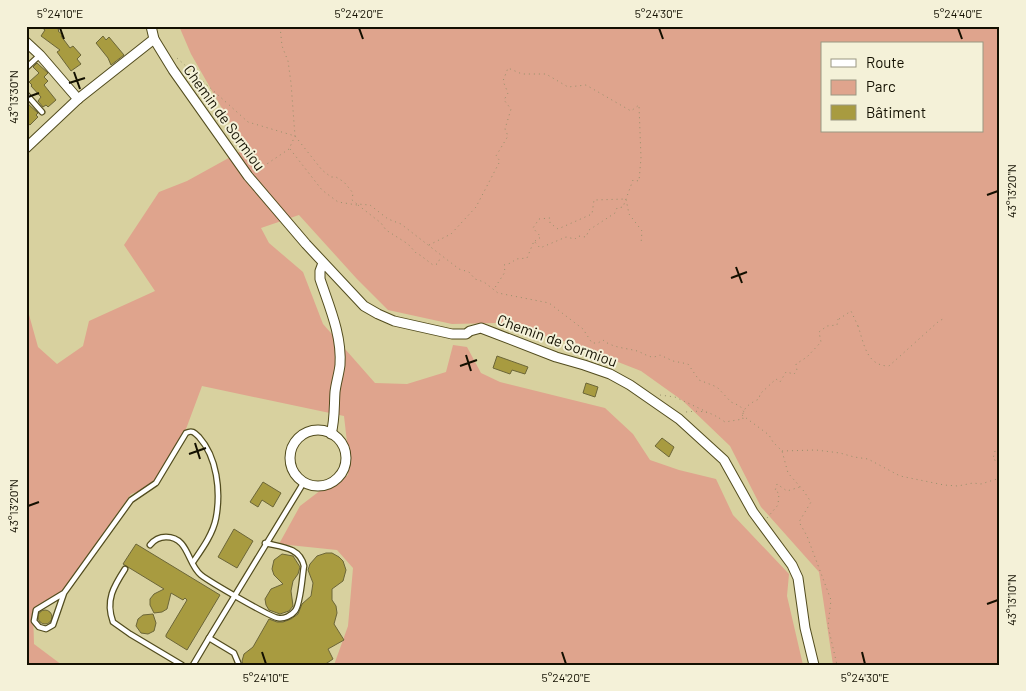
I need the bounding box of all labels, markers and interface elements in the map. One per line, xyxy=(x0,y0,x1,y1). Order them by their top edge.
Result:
text: 5°24'10"E xyxy=(37,6,83,20)
text: 5°24'20"E xyxy=(335,6,383,20)
text: 5°24'30"E xyxy=(635,6,683,20)
text: 5°24'40"E xyxy=(934,6,982,20)
legend xyxy=(821,42,984,132)
text: Route xyxy=(866,53,905,71)
street label: Chemin de Sormiou xyxy=(180,61,269,174)
text: 43°13'30"N xyxy=(6,70,20,124)
text: Parc xyxy=(866,77,896,95)
text: Bâtiment xyxy=(866,103,926,121)
text: 43°13'20"N xyxy=(1004,164,1018,218)
street label: Chemin de Sormiou xyxy=(495,310,620,370)
text: 43°13'20"N xyxy=(6,479,20,533)
text: 43°13'10"N xyxy=(1004,574,1018,626)
text: 5°24'10"E xyxy=(243,670,289,684)
text: 5°24'20"E xyxy=(542,670,590,684)
text: 5°24'30"E xyxy=(841,670,889,684)

